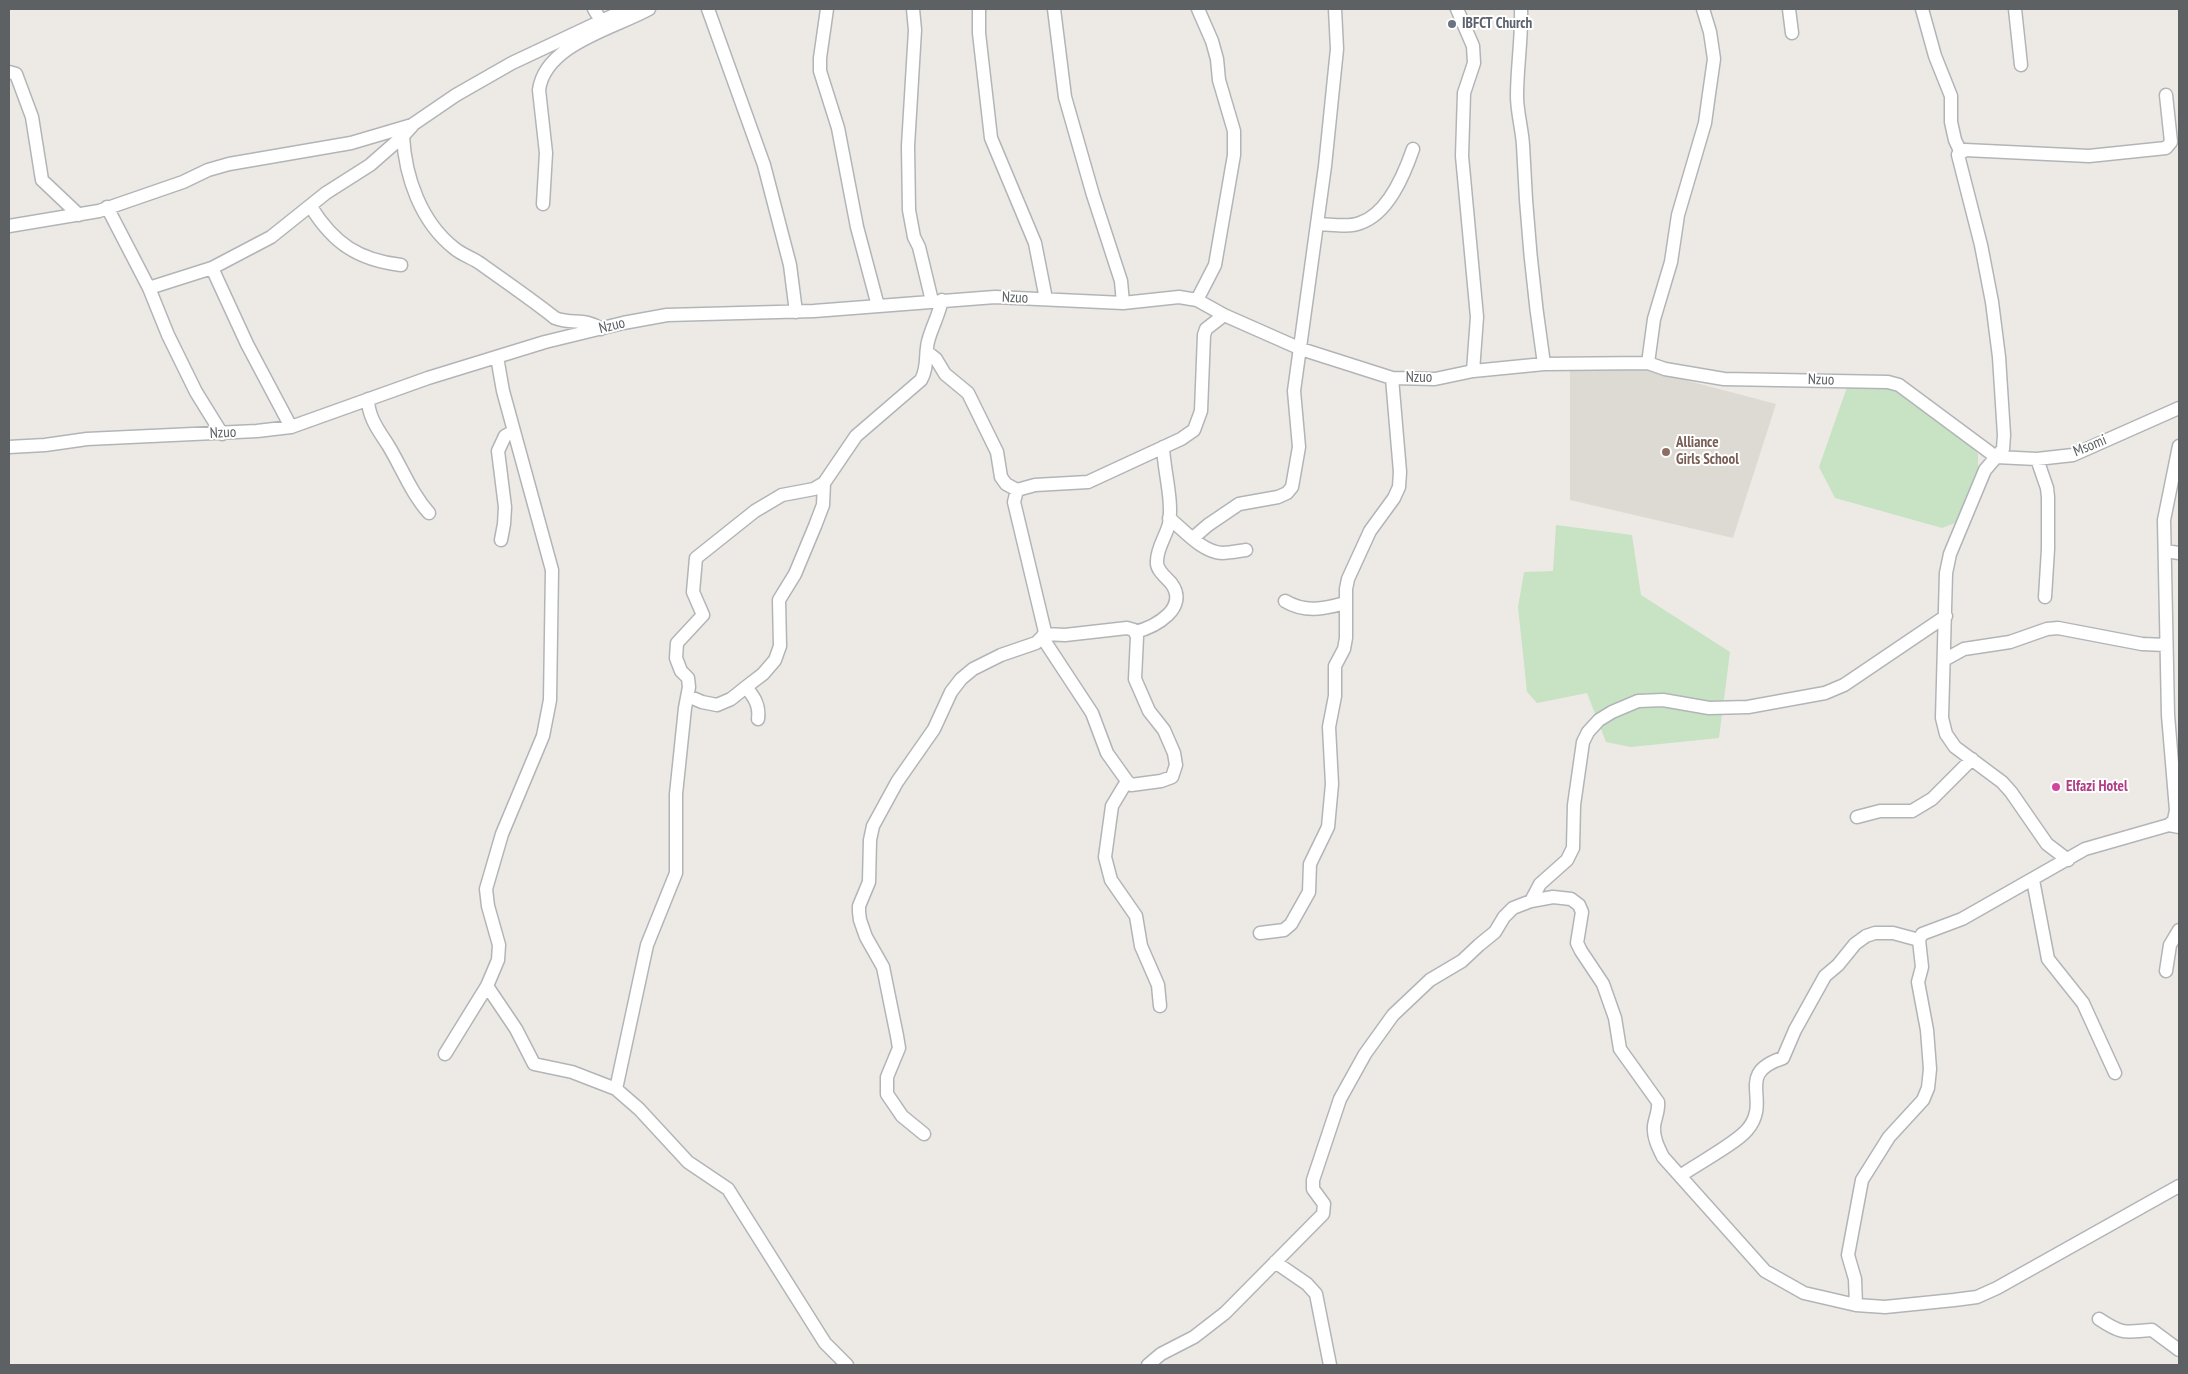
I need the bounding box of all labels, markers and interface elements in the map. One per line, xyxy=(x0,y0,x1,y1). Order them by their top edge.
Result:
place label: IBFCT Church xyxy=(1462,15,1532,33)
marker: IBFCT Church xyxy=(1446,18,1458,30)
street label: Nzuo xyxy=(1001,289,1029,307)
street label: Nzuo xyxy=(597,314,627,338)
street label: Nzuo xyxy=(1406,369,1432,387)
street label: Nzuo xyxy=(1808,371,1834,389)
street label: Nzuo xyxy=(209,423,237,443)
street label: Msomi xyxy=(2071,431,2109,461)
place label: Alliance Girls School xyxy=(1676,434,1739,469)
marker: Alliance Girls School xyxy=(1660,446,1672,458)
place label: Elfazi Hotel xyxy=(2066,778,2128,796)
marker: Elfazi Hotel xyxy=(2050,781,2062,793)

